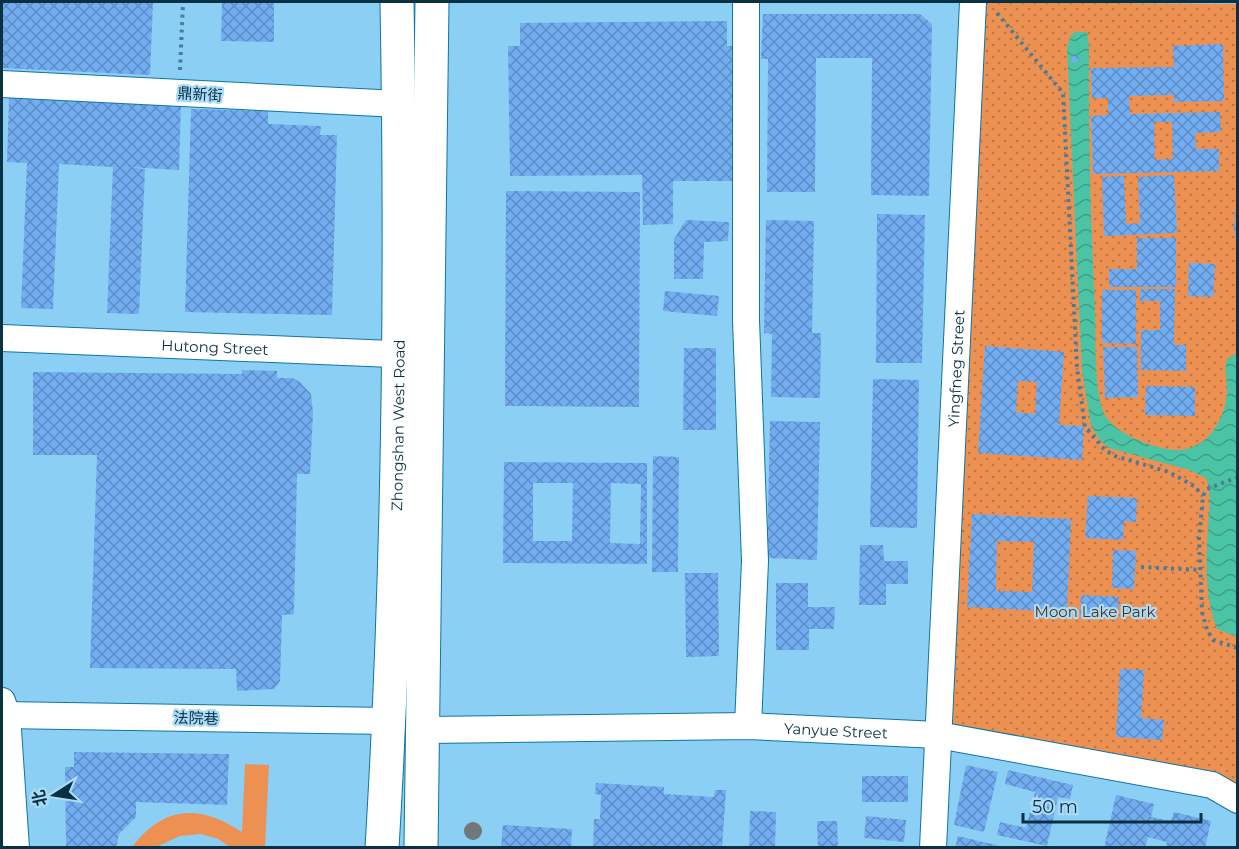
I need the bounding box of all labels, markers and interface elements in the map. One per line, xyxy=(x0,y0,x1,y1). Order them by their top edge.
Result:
street label: 鼎新街 xyxy=(177,83,223,105)
street label: Yingfneg Street xyxy=(943,309,968,428)
street label: Hutong Street xyxy=(161,335,269,358)
street label: Zhongshan West Road xyxy=(387,339,408,511)
park label: Moon Lake Park xyxy=(1035,602,1155,621)
street label: 法院巷 xyxy=(173,708,219,728)
street label: Yanyue Street xyxy=(784,718,888,742)
north arrow xyxy=(24,765,84,825)
scale bar xyxy=(1023,786,1202,824)
text: 北 xyxy=(29,788,51,808)
text: 50 m xyxy=(1032,796,1078,818)

